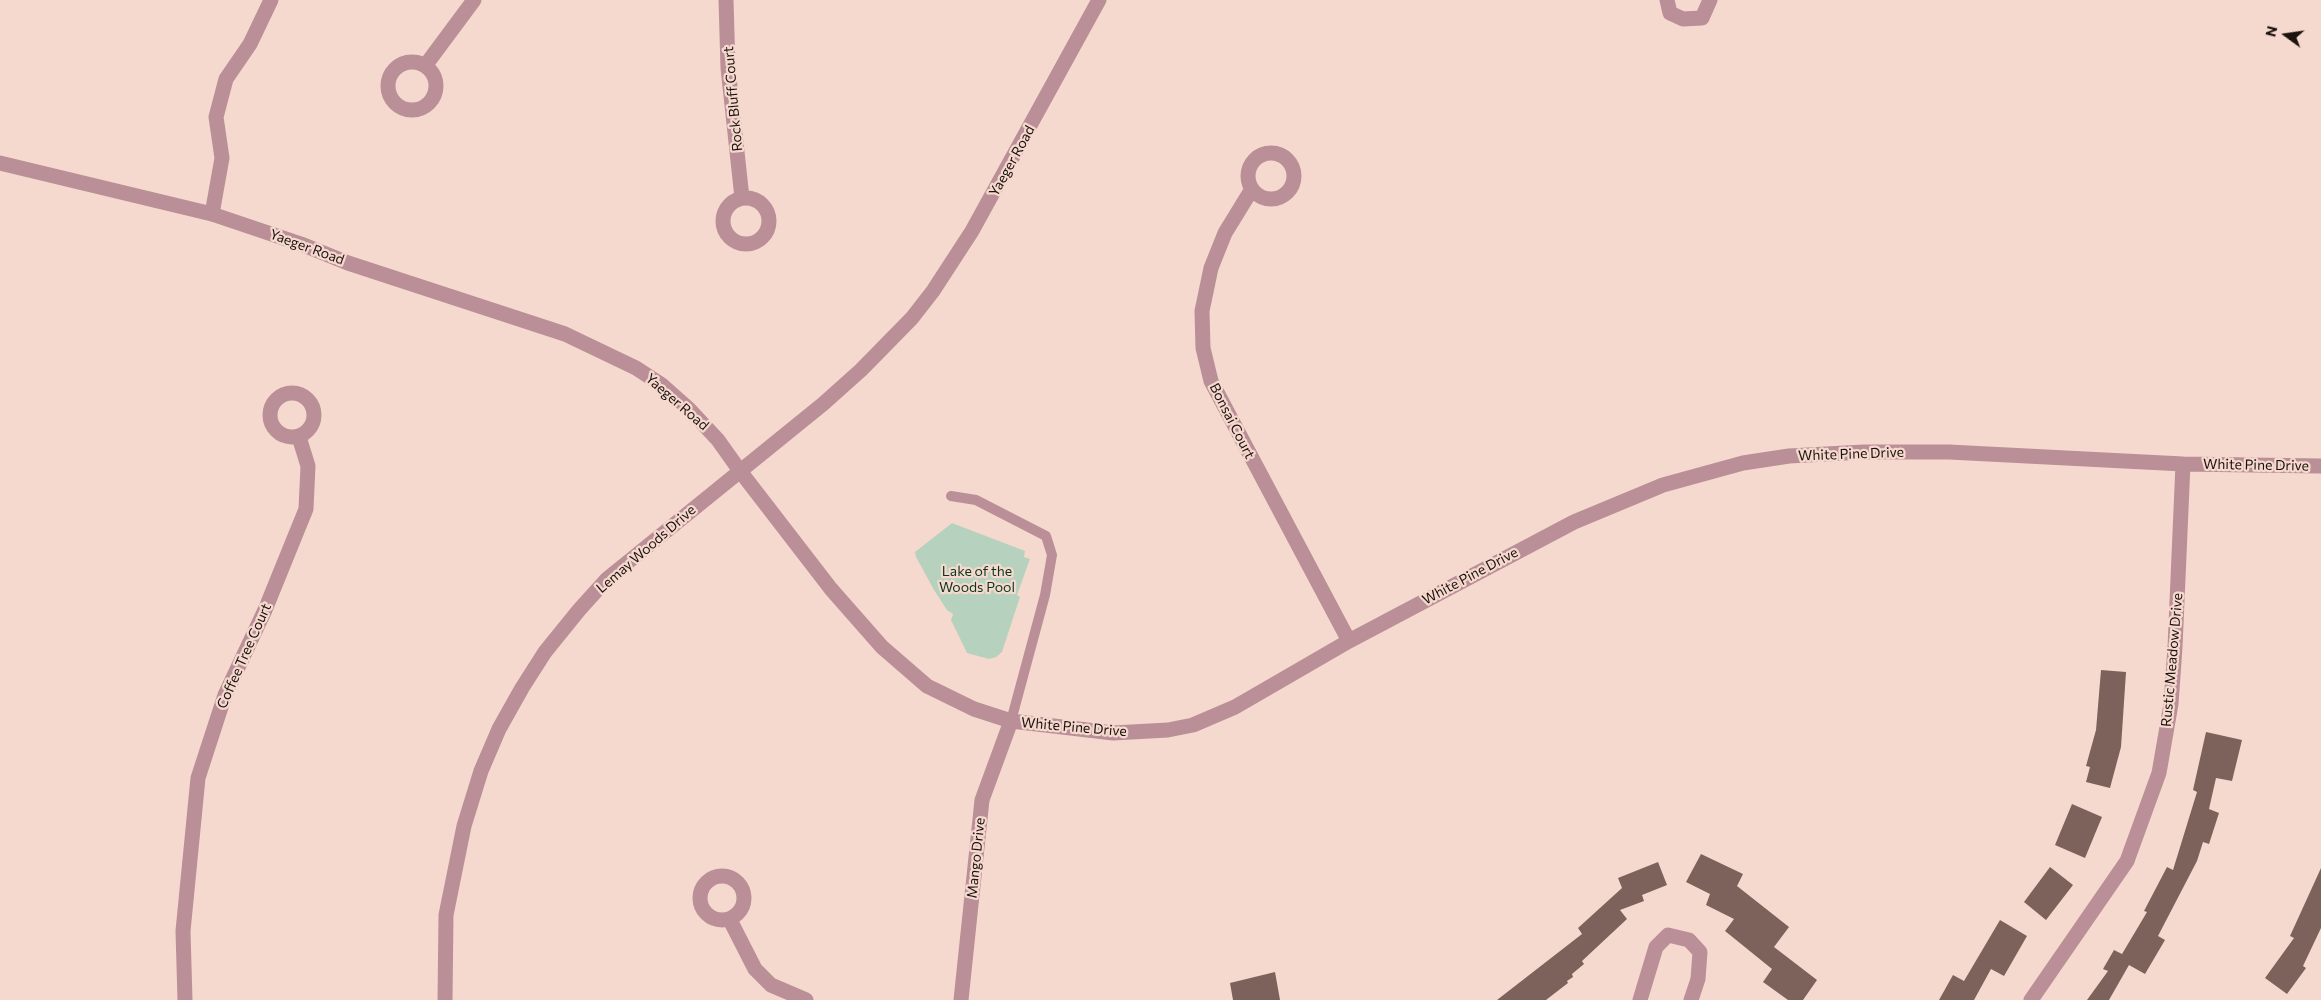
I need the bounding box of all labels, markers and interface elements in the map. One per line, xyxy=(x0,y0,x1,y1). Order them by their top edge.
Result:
north arrow xyxy=(2261,10,2311,60)
text: N xyxy=(2261,24,2280,38)
street label: Rock Bluff Court xyxy=(720,46,746,152)
street label: Yaeger Road xyxy=(986,123,1038,199)
street label: Yaeger Road xyxy=(267,226,347,268)
street label: Yaeger Road xyxy=(642,370,712,434)
street label: Bonsai Court xyxy=(1206,380,1258,462)
street label: White Pine Drive xyxy=(1798,444,1904,464)
street label: White Pine Drive xyxy=(2203,456,2309,474)
street label: Lemay Woods Drive xyxy=(593,501,699,597)
street label: White Pine Drive xyxy=(1419,544,1521,608)
park label: Lake of the Woods Pool xyxy=(939,563,1015,596)
street label: Rustic Meadow Drive xyxy=(2158,592,2186,728)
street label: Coffee Tree Court xyxy=(213,601,275,711)
street label: White Pine Drive xyxy=(1021,714,1127,740)
street label: Mango Drive xyxy=(963,817,989,899)

